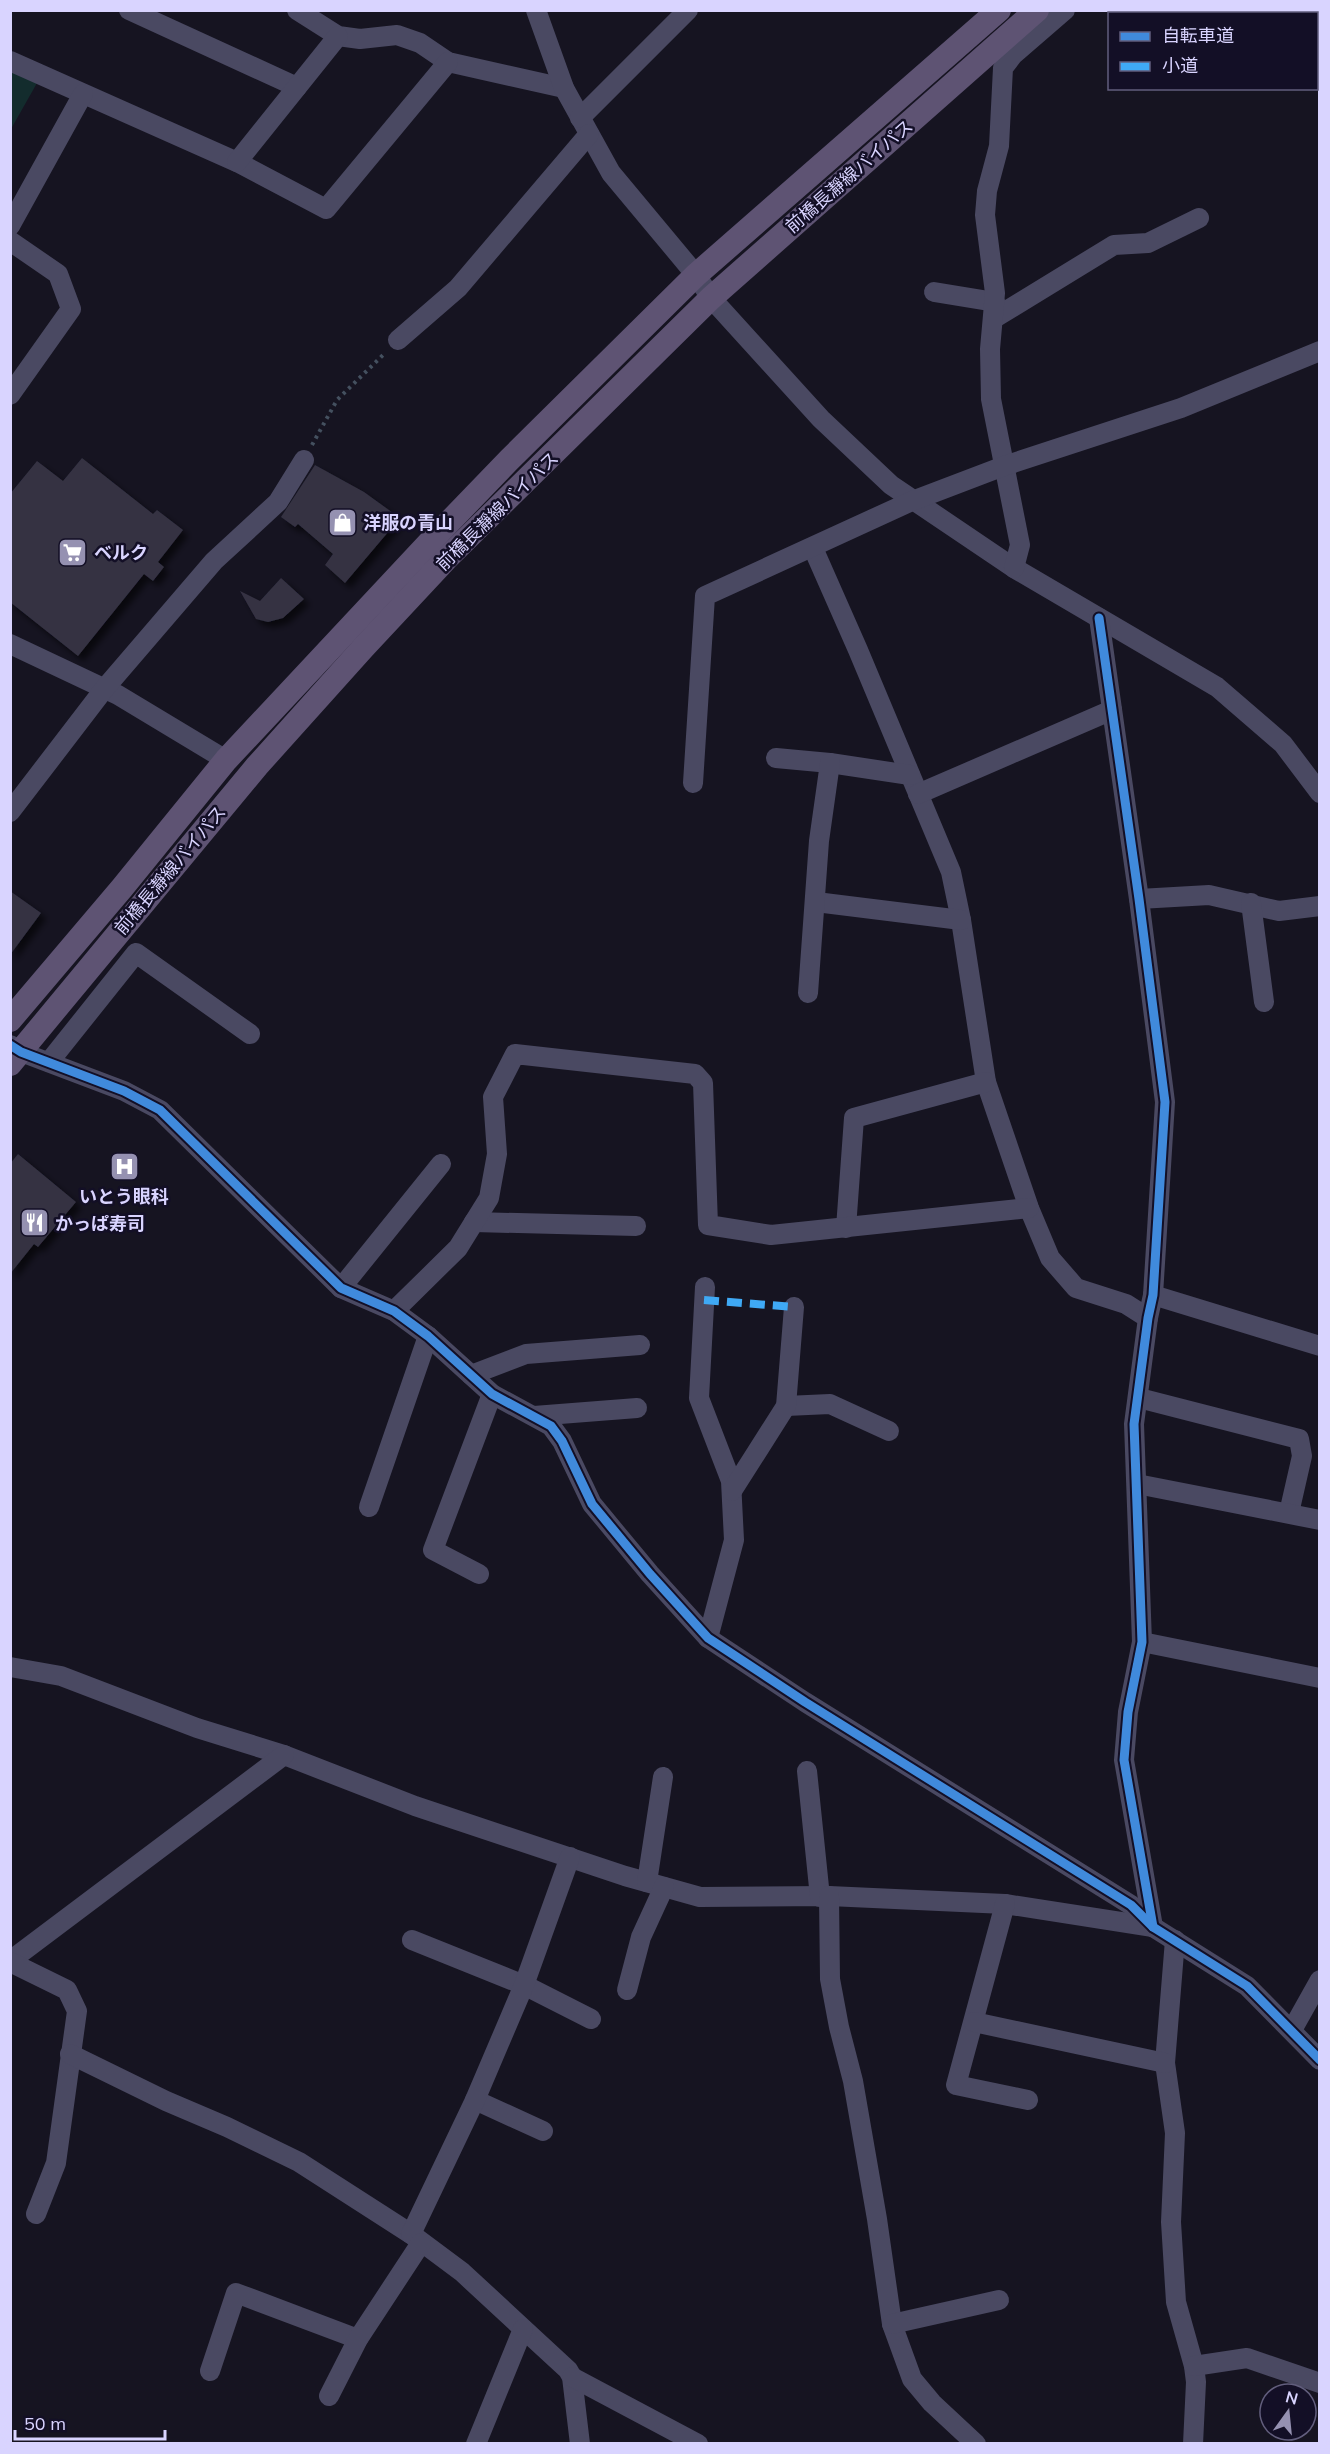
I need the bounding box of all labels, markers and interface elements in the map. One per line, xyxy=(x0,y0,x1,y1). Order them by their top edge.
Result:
legend xyxy=(1108,12,1318,90)
text: 自転車道 xyxy=(1162,24,1234,47)
text: 小道 xyxy=(1162,54,1198,77)
street label: 前橋長瀞線バイパス xyxy=(780,114,918,238)
street label: 前橋長瀞線バイパス xyxy=(431,447,563,575)
shop icon: 洋服の青山 xyxy=(326,506,358,538)
place label: 洋服の青山 xyxy=(363,511,453,534)
supermarket icon: ベルク xyxy=(57,536,89,568)
place label: ベルク xyxy=(94,541,148,564)
street label: 前橋長瀞線バイパス xyxy=(109,801,231,939)
hospital icon: いとう眼科 xyxy=(108,1151,140,1183)
place label: いとう眼科 xyxy=(79,1185,169,1208)
restaurant icon: かっぱ寿司 xyxy=(18,1207,50,1239)
place label: かっぱ寿司 xyxy=(55,1212,145,1235)
north arrow xyxy=(1258,2382,1318,2442)
text: N xyxy=(1283,2386,1300,2409)
scale bar xyxy=(15,2403,165,2441)
text: 50 m xyxy=(24,2412,66,2435)

